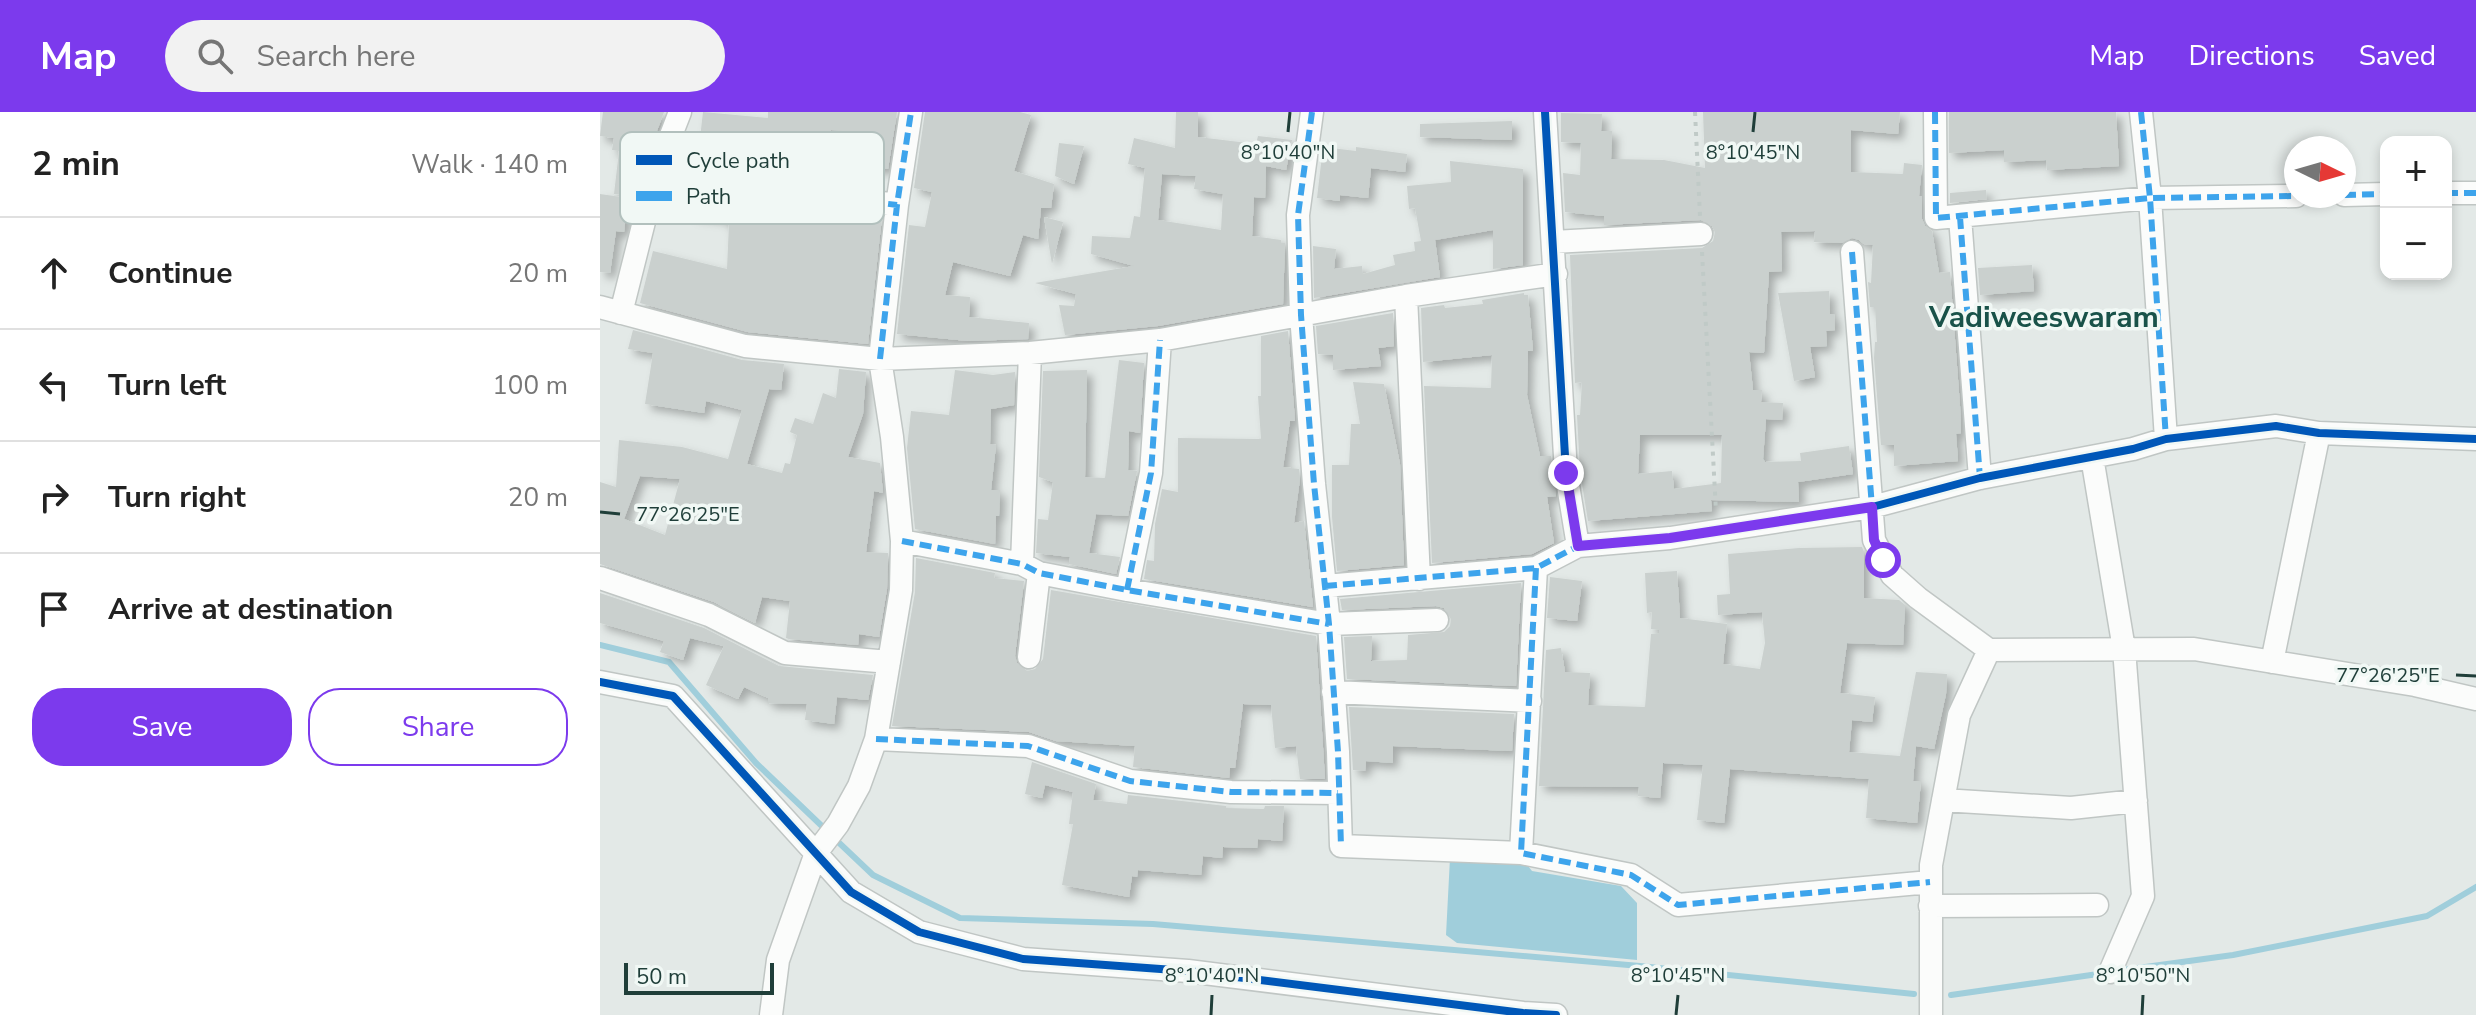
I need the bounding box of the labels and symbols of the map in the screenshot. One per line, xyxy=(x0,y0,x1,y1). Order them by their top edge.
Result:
legend xyxy=(620,132,884,224)
north arrow xyxy=(2284,136,2356,208)
text: 8°10'40"N xyxy=(1241,139,1335,166)
text: 8°10'45"N xyxy=(1706,139,1800,166)
text: Cycle path xyxy=(686,146,790,176)
text: Path xyxy=(686,182,731,212)
district label: Vadiweeswaram xyxy=(1928,297,2159,338)
route end xyxy=(1548,455,1584,491)
text: 77°26'25"E xyxy=(636,501,740,528)
route start xyxy=(1865,542,1901,578)
text: 77°26'25"E xyxy=(2336,662,2440,689)
scale bar xyxy=(624,959,774,995)
text: 8°10'40"N xyxy=(1165,962,1259,989)
text: 8°10'45"N xyxy=(1631,962,1725,989)
text: 8°10'50"N xyxy=(2096,962,2190,989)

